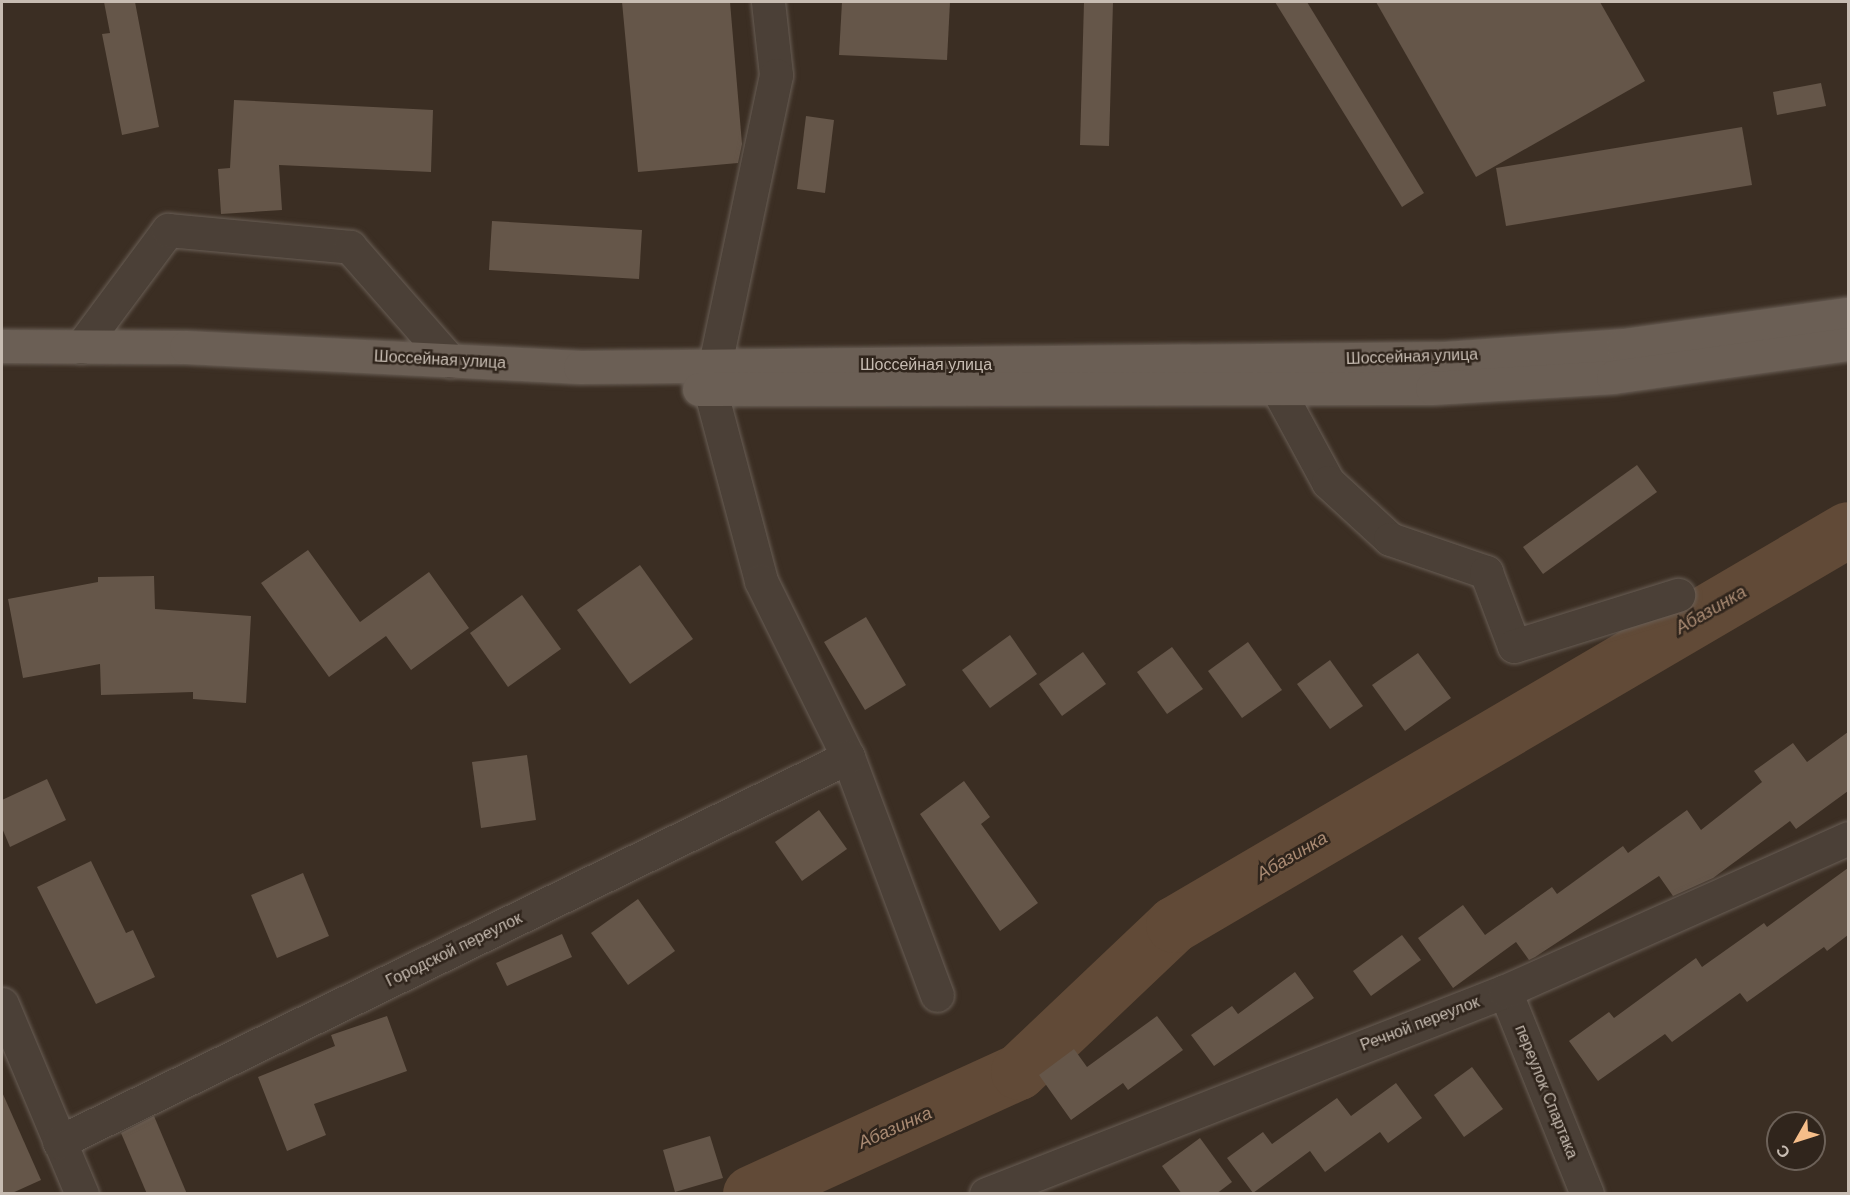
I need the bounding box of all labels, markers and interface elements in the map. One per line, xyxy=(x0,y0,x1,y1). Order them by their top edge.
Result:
street label: Шоссейная улица xyxy=(1346,345,1478,369)
street label: Шоссейная улица xyxy=(373,347,507,373)
street label: Шоссейная улица xyxy=(860,355,992,375)
water label: Абазинка xyxy=(1672,581,1750,639)
water label: Абазинка xyxy=(1253,827,1331,885)
street label: Городской переулок xyxy=(383,909,525,991)
street label: Речной переулок xyxy=(1358,992,1482,1056)
street label: переулок Спартака xyxy=(1510,1022,1582,1162)
water label: Абазинка xyxy=(855,1102,935,1154)
north arrow xyxy=(1766,1111,1826,1171)
text: С xyxy=(1773,1142,1793,1161)

